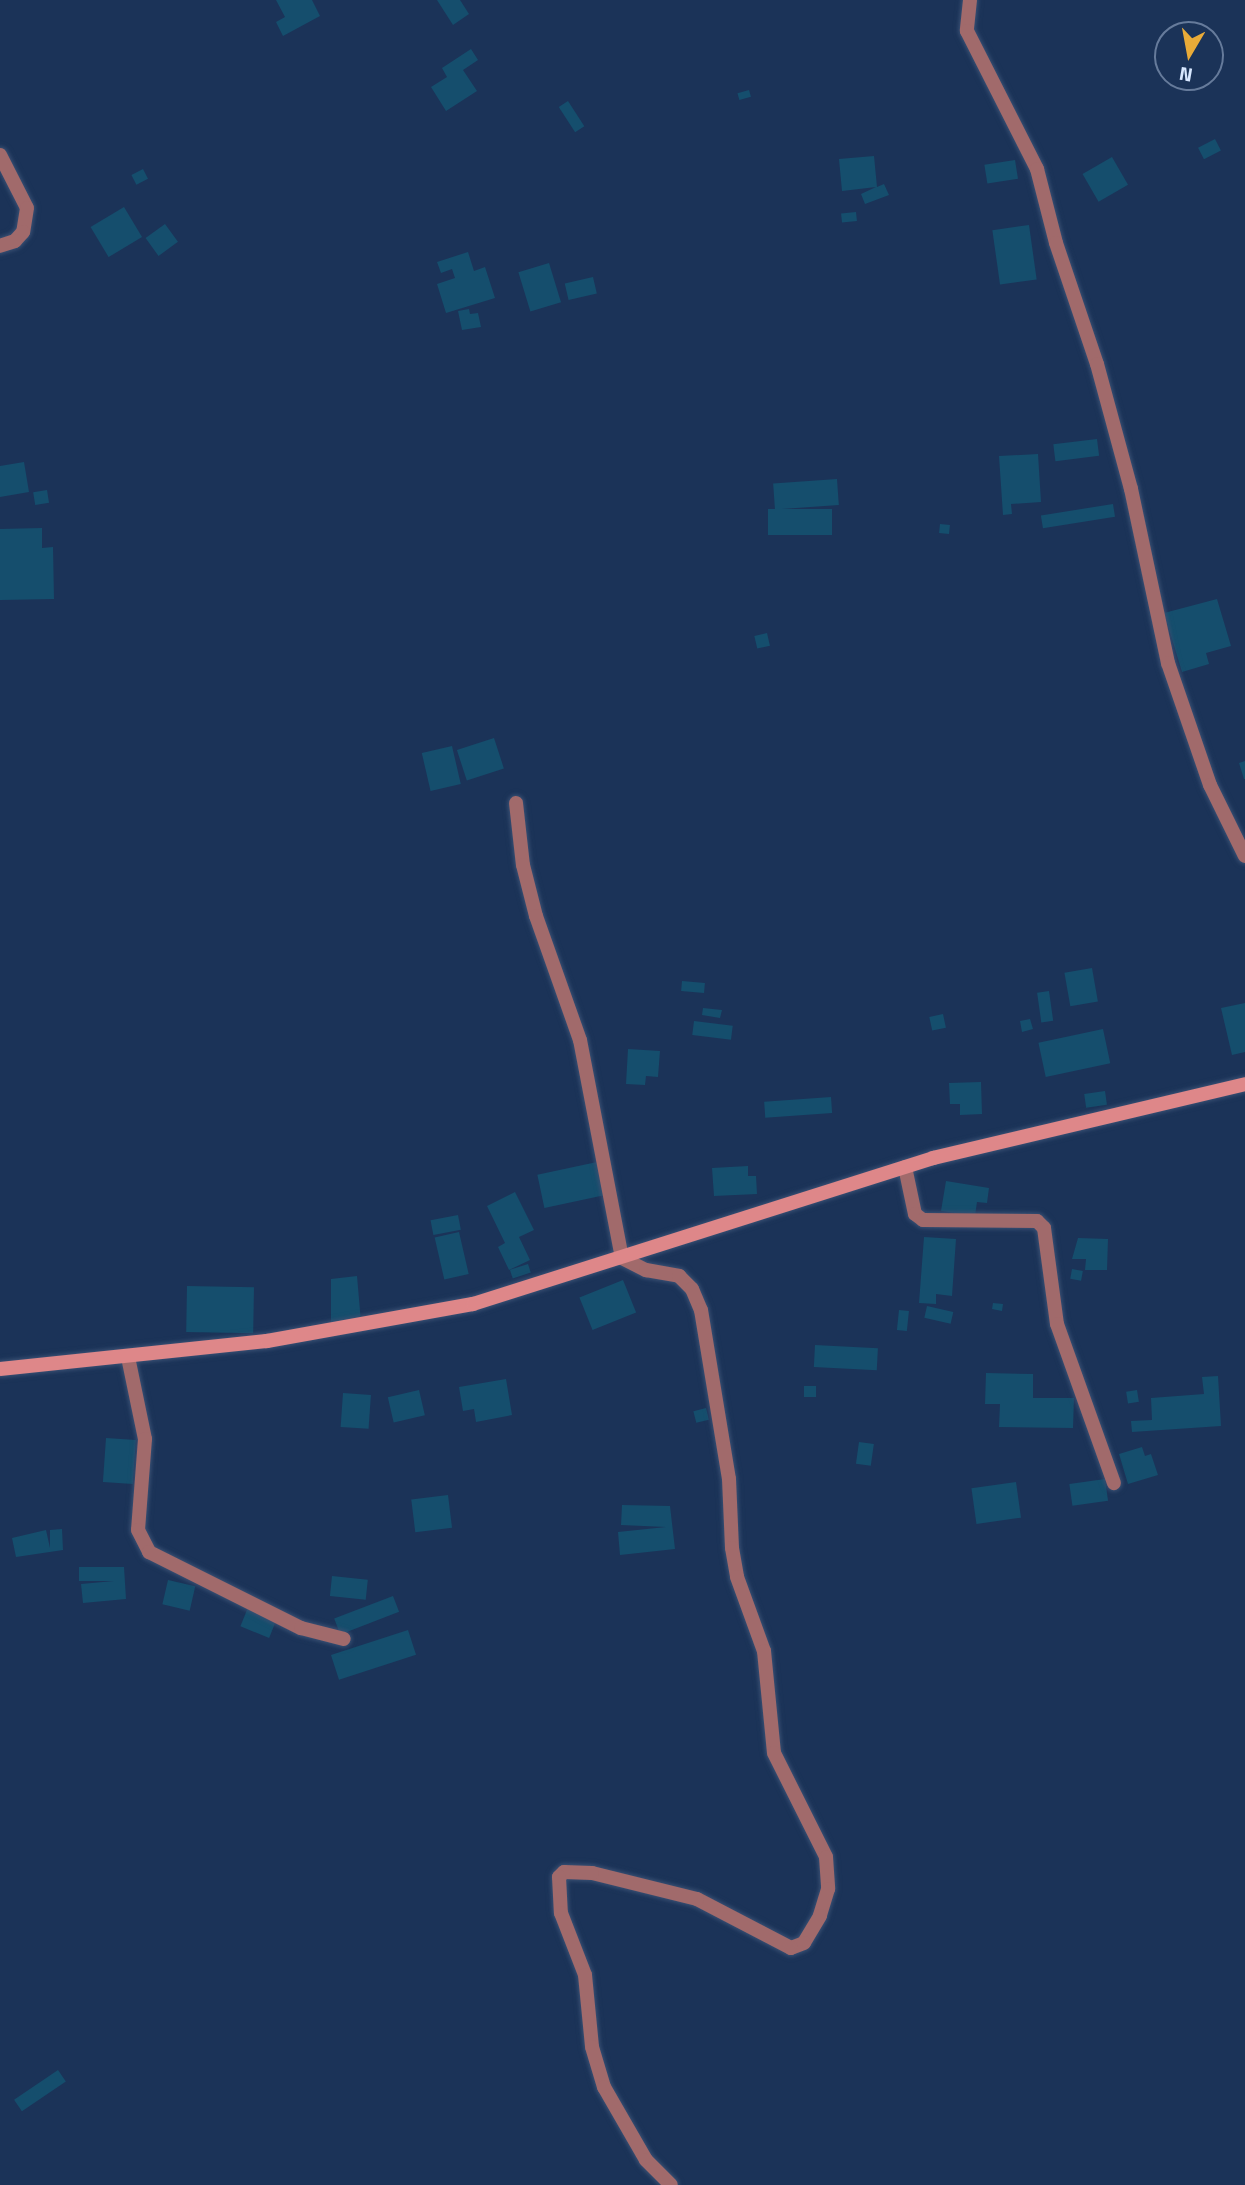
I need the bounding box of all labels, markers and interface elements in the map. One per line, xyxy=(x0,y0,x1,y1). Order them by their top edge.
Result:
north arrow xyxy=(1154,21,1224,91)
text: N xyxy=(1177,60,1195,91)

